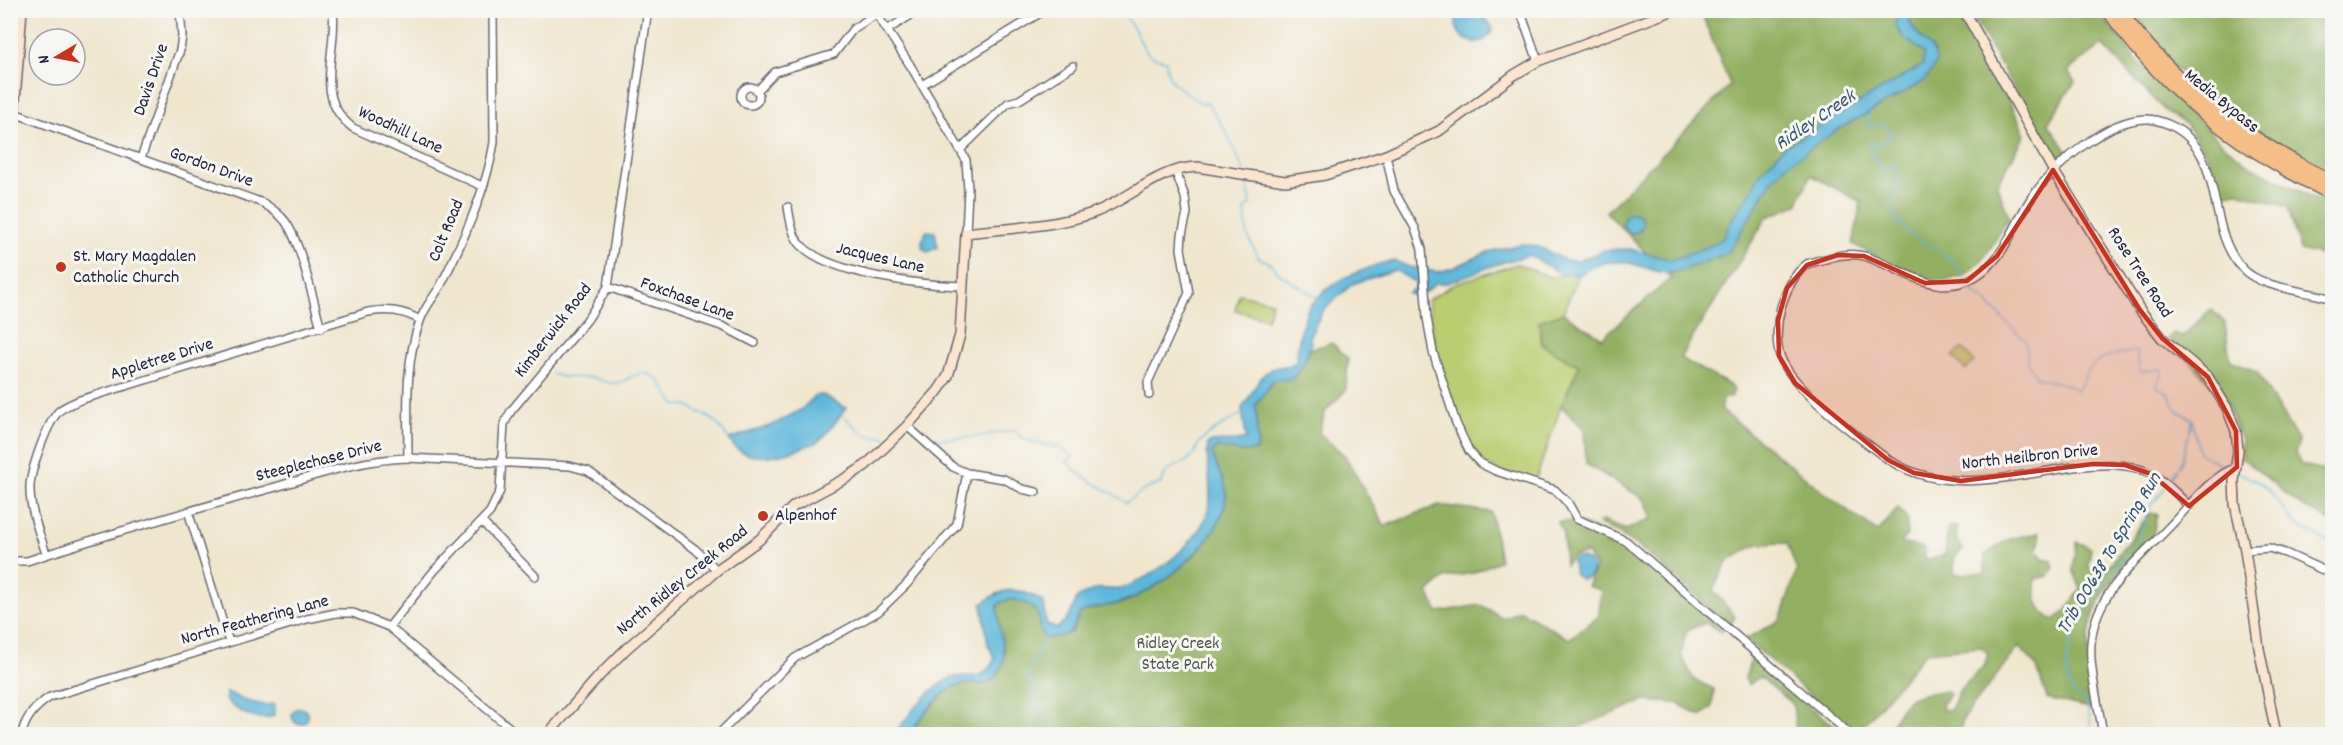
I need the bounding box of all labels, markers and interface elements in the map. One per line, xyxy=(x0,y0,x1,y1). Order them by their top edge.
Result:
north arrow xyxy=(27,27,87,87)
street label: Davis Drive xyxy=(128,40,176,119)
text: N xyxy=(33,53,57,65)
street label: Media Bypass xyxy=(2178,64,2264,140)
water label: Ridley Creek xyxy=(1770,83,1864,158)
street label: Woodhill Lane xyxy=(353,100,447,162)
street label: Gordon Drive xyxy=(166,141,256,195)
street label: Colt Road xyxy=(423,196,471,266)
street label: Rose Tree Road xyxy=(2100,223,2178,323)
street label: Jacques Lane xyxy=(834,237,927,281)
place label: St. Mary Magdalen Catholic Church xyxy=(73,245,196,291)
marker: St. Mary Magdalen Catholic Church xyxy=(54,260,68,274)
street label: Foxchase Lane xyxy=(637,271,738,329)
street label: Kimberwick Road xyxy=(509,279,599,383)
street label: Appletree Drive xyxy=(107,332,217,388)
street label: Steeplechase Drive xyxy=(253,434,385,490)
street label: North Heilbron Drive xyxy=(1961,438,2099,478)
water label: Trib 00638 To Spring Run xyxy=(2051,467,2170,640)
place label: Alpenhof xyxy=(775,504,837,529)
marker: Alpenhof xyxy=(756,509,770,523)
street label: North Ridley Creek Road xyxy=(612,520,754,642)
street label: North Feathering Lane xyxy=(178,589,332,653)
park label: Ridley Creek State Park xyxy=(1137,632,1219,678)

